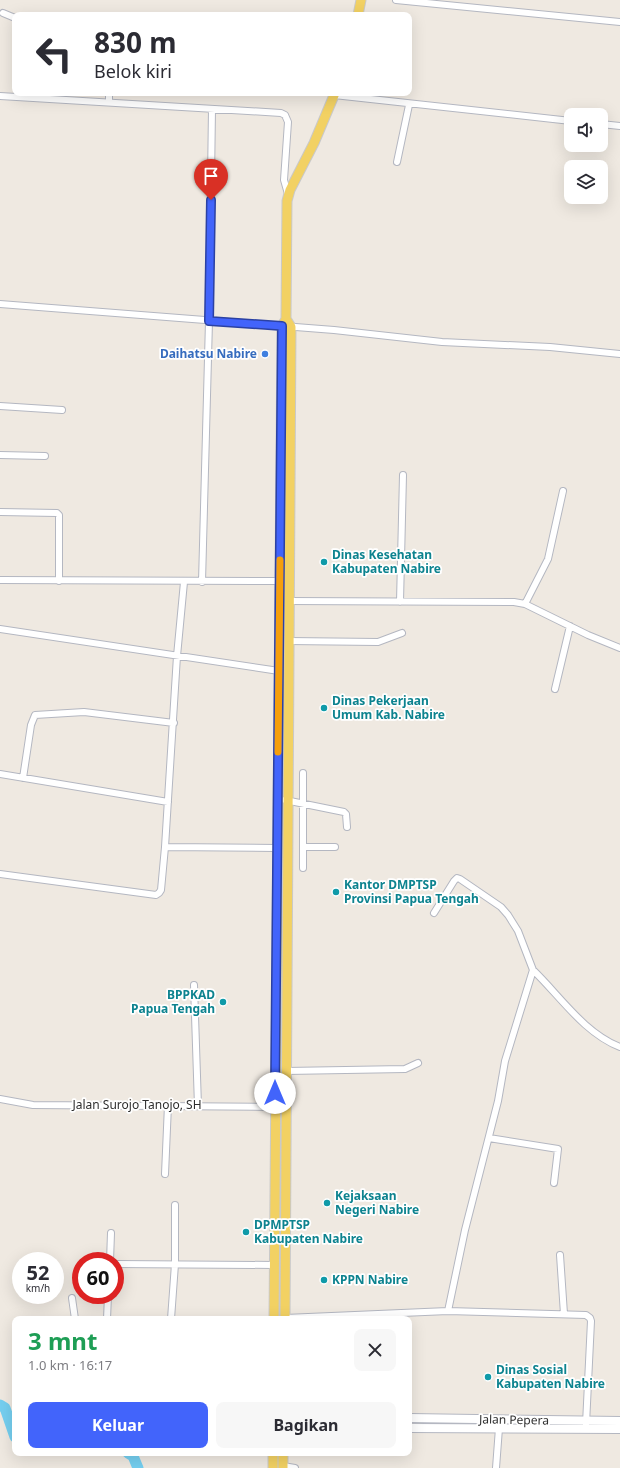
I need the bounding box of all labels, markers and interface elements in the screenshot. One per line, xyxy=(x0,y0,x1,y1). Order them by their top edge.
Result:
text: 830 m xyxy=(94,23,177,61)
icon: left xyxy=(28,28,80,80)
text: Belok kiri xyxy=(94,59,172,83)
map controls xyxy=(564,108,608,204)
button: sound xyxy=(564,108,608,152)
pin xyxy=(194,159,228,200)
button: layers xyxy=(564,160,608,204)
icon: arrive xyxy=(200,165,222,187)
place label: Daihatsu Nabire xyxy=(160,345,257,362)
marker: Daihatsu Nabire xyxy=(260,349,270,359)
place label: Dinas Kesehatan Kabupaten Nabire xyxy=(332,546,441,577)
marker: Dinas Kesehatan Kabupaten Nabire xyxy=(319,557,329,567)
place label: Dinas Pekerjaan Umum Kab. Nabire xyxy=(332,692,445,723)
marker: Dinas Pekerjaan Umum Kab. Nabire xyxy=(319,703,329,713)
place label: Kantor DMPTSP Provinsi Papua Tengah xyxy=(344,876,479,907)
marker: Kantor DMPTSP Provinsi Papua Tengah xyxy=(331,887,341,897)
place label: BPPKAD Papua Tengah xyxy=(131,986,215,1017)
marker: BPPKAD Papua Tengah xyxy=(218,997,228,1007)
position arrow xyxy=(254,1072,296,1114)
street label: Jalan Surojo Tanojo, SH xyxy=(71,1096,202,1113)
place label: Kejaksaan Negeri Nabire xyxy=(335,1187,419,1218)
marker: Kejaksaan Negeri Nabire xyxy=(322,1198,332,1208)
place label: DPMPTSP Kabupaten Nabire xyxy=(254,1216,363,1247)
marker: DPMPTSP Kabupaten Nabire xyxy=(241,1227,251,1237)
speed limit sign: 60 xyxy=(72,1252,124,1304)
text: 52 xyxy=(27,1259,49,1286)
place label: KPPN Nabire xyxy=(332,1271,408,1288)
marker: KPPN Nabire xyxy=(319,1275,329,1285)
text: km/h xyxy=(26,1281,50,1295)
text: 3 mnt xyxy=(28,1324,97,1357)
button: close xyxy=(354,1329,396,1371)
text: 1.0 km · 16:17 xyxy=(28,1356,112,1374)
place label: Dinas Sosial Kabupaten Nabire xyxy=(496,1361,605,1392)
marker: Dinas Sosial Kabupaten Nabire xyxy=(483,1372,493,1382)
button: Keluar xyxy=(28,1402,208,1448)
button: Bagikan xyxy=(216,1402,396,1448)
street label: Jalan Pepera xyxy=(478,1410,549,1429)

